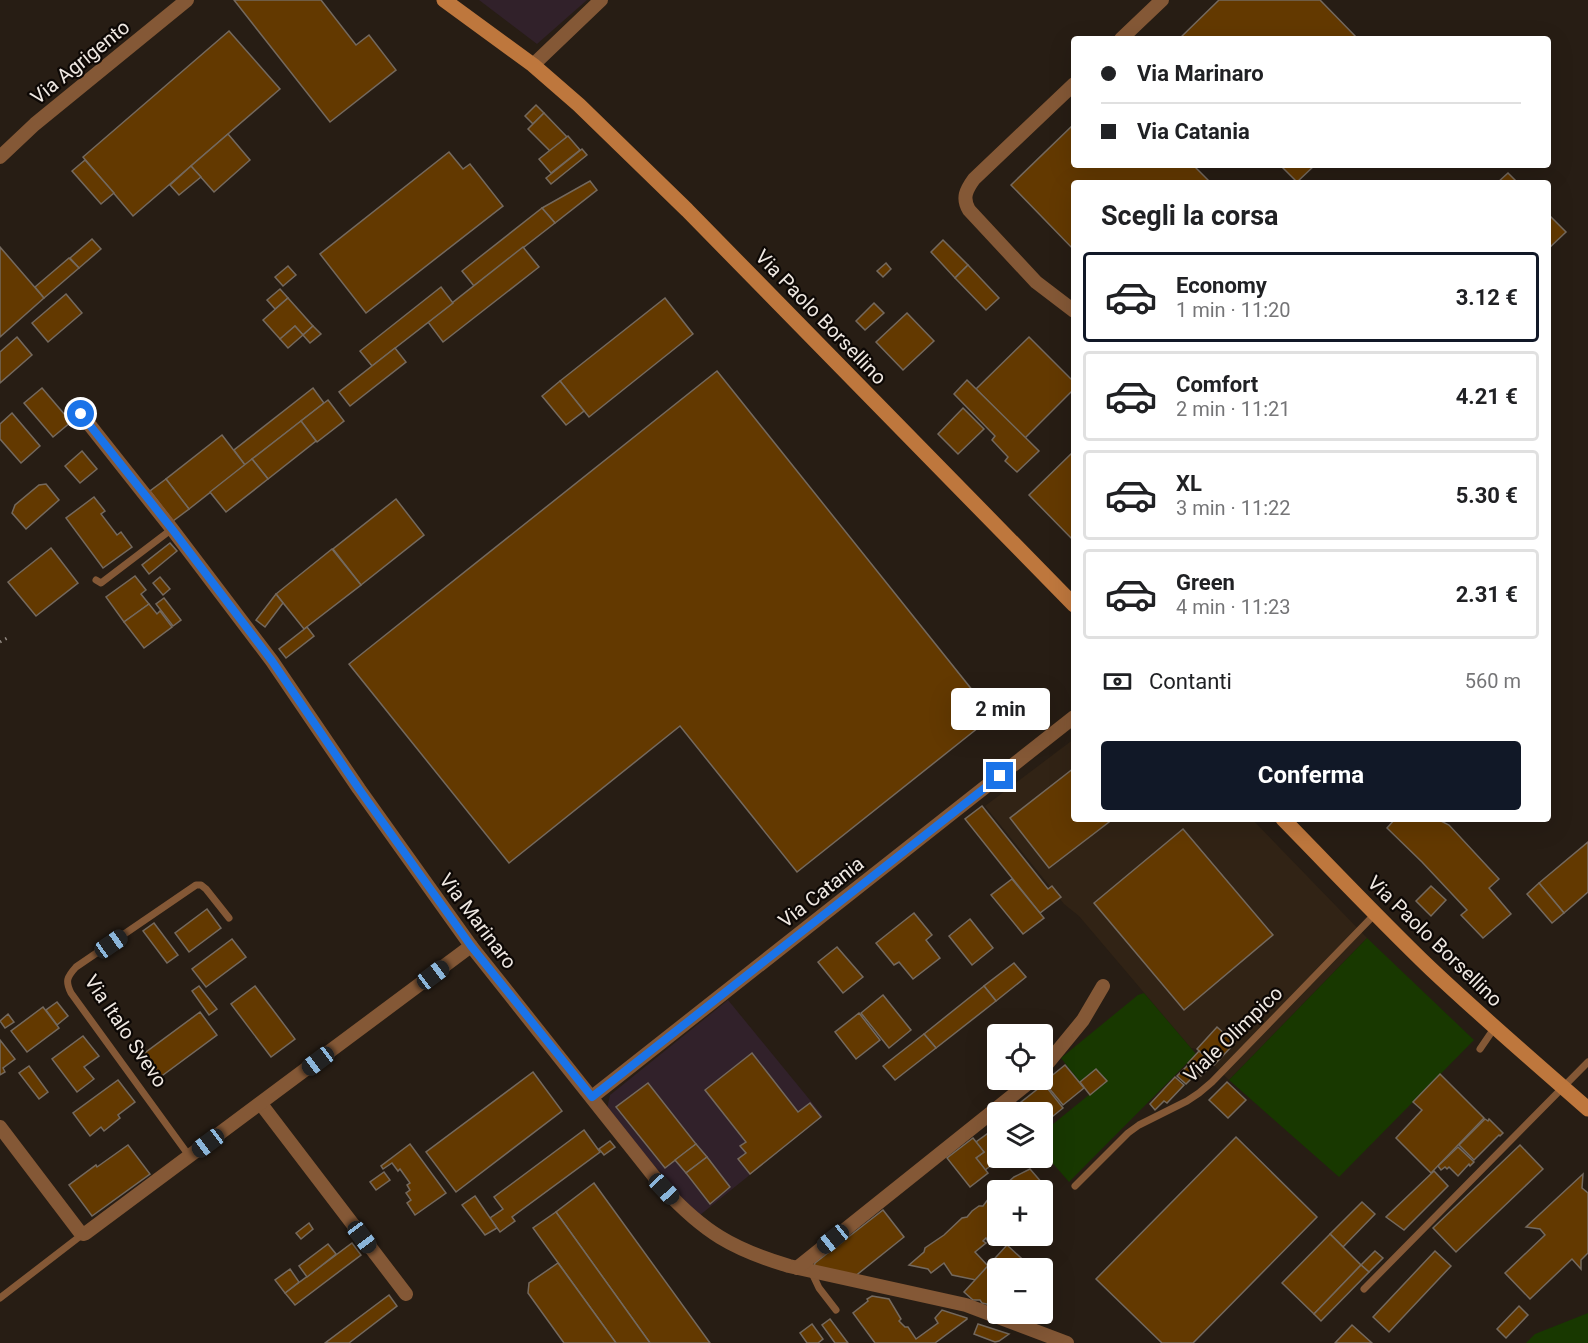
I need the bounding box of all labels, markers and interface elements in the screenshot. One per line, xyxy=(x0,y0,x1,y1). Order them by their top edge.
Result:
street label: Via Agrigento xyxy=(26,15,134,109)
text: Via Marinaro xyxy=(1137,61,1264,86)
text: Via Catania xyxy=(1137,119,1250,144)
text: Scegli la corsa xyxy=(1101,200,1279,232)
street label: Via Paolo Borsellino xyxy=(751,245,891,389)
icon: car xyxy=(1104,270,1158,324)
text: Economy xyxy=(1176,273,1267,298)
text: 3.12 € xyxy=(1456,285,1518,310)
text: 1 min · 11:20 xyxy=(1176,298,1291,322)
icon: car xyxy=(1104,369,1158,423)
text: Comfort xyxy=(1176,372,1258,397)
text: 4.21 € xyxy=(1456,384,1518,409)
text: 2 min · 11:21 xyxy=(1176,397,1291,421)
route start xyxy=(67,400,94,427)
icon: car xyxy=(1104,468,1158,522)
text: XL xyxy=(1176,471,1202,496)
text: 5.30 € xyxy=(1456,483,1518,508)
text: 3 min · 11:22 xyxy=(1176,496,1291,520)
icon: car xyxy=(1104,567,1158,621)
text: Green xyxy=(1176,570,1235,595)
text: 2.31 € xyxy=(1456,582,1518,607)
text: 4 min · 11:23 xyxy=(1176,595,1291,619)
icon: cash xyxy=(1101,665,1134,698)
text: Contanti xyxy=(1149,669,1232,694)
text: 560 m xyxy=(1465,669,1521,693)
callout: 2 min xyxy=(950,689,1050,731)
text: 2 min xyxy=(975,697,1026,721)
button: Conferma xyxy=(1101,741,1521,810)
route end xyxy=(986,762,1013,789)
street label: Via Catania xyxy=(774,851,868,933)
street label: Via Marinaro xyxy=(434,869,522,973)
street label: Via Paolo Borsellino xyxy=(1363,871,1507,1011)
car xyxy=(91,926,131,962)
car xyxy=(413,957,453,993)
street label: Via Italo Svevo xyxy=(80,970,172,1092)
street label: Viale Olimpico xyxy=(1179,981,1287,1087)
map controls xyxy=(987,1024,1053,1324)
button: locate xyxy=(987,1024,1053,1090)
car xyxy=(298,1043,338,1079)
button: layers xyxy=(987,1102,1053,1168)
car xyxy=(188,1125,228,1161)
car xyxy=(645,1170,683,1208)
button: + xyxy=(987,1180,1053,1246)
car xyxy=(344,1217,380,1257)
car xyxy=(813,1221,853,1257)
button: − xyxy=(987,1258,1053,1324)

